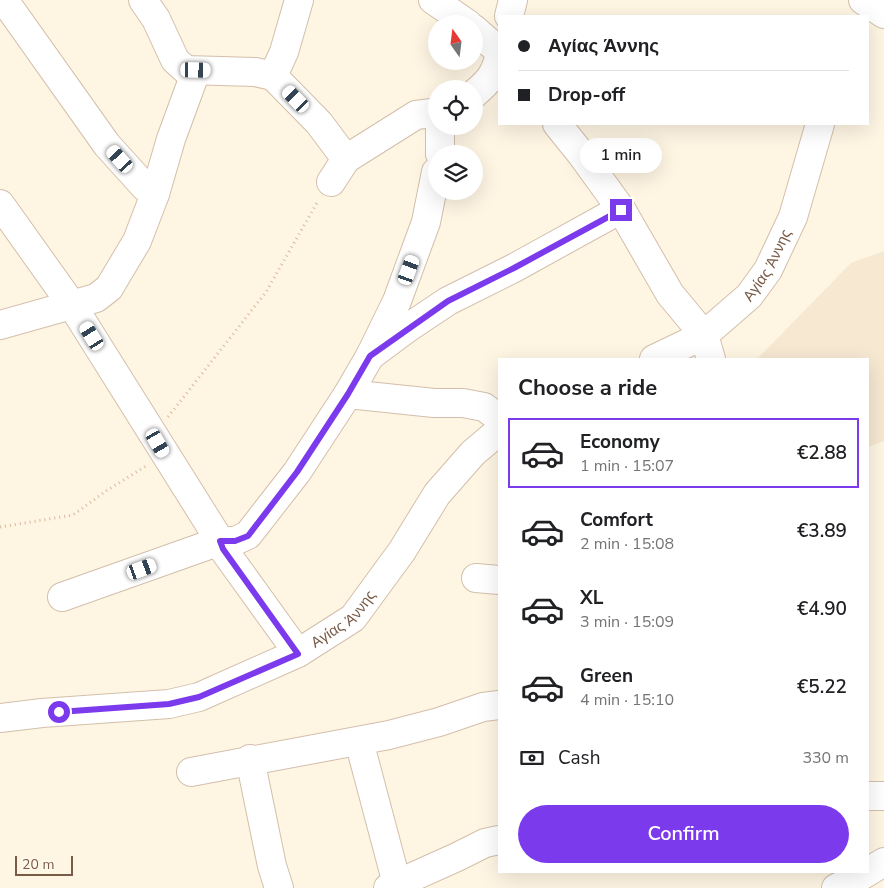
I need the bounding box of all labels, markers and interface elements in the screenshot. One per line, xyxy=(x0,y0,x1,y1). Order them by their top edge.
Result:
north arrow xyxy=(428,15,482,70)
map controls xyxy=(428,15,483,200)
text: Αγίας Άννης xyxy=(548,33,659,59)
car xyxy=(180,62,211,78)
button: locate xyxy=(428,80,483,135)
text: Drop-off xyxy=(548,82,625,108)
car xyxy=(280,83,311,115)
callout: 1 min xyxy=(580,138,662,172)
car xyxy=(104,143,135,175)
text: 1 min xyxy=(601,144,641,166)
button: layers xyxy=(428,145,483,200)
route end xyxy=(610,199,632,221)
street label: Αγίας Άννης xyxy=(738,226,796,305)
car xyxy=(396,253,421,287)
car xyxy=(77,319,106,353)
text: Choose a ride xyxy=(518,373,657,403)
car xyxy=(144,426,171,460)
text: Economy xyxy=(580,429,660,455)
icon: car xyxy=(520,431,565,476)
text: €2.88 xyxy=(797,440,847,466)
text: 1 min · 15:07 xyxy=(580,455,674,477)
text: Comfort xyxy=(580,507,653,533)
icon: car xyxy=(520,509,565,554)
text: €3.89 xyxy=(797,518,847,544)
text: 2 min · 15:08 xyxy=(580,533,674,555)
car xyxy=(125,557,158,581)
text: XL xyxy=(580,585,603,611)
street label: Αγίας Άννης xyxy=(307,586,380,652)
icon: car xyxy=(520,587,565,632)
text: €4.90 xyxy=(797,596,847,622)
text: 3 min · 15:09 xyxy=(580,611,674,633)
text: Green xyxy=(580,663,633,689)
icon: car xyxy=(520,665,565,710)
text: €5.22 xyxy=(797,674,847,700)
text: 4 min · 15:10 xyxy=(580,689,674,711)
route start xyxy=(48,701,70,723)
icon: cash xyxy=(518,744,546,772)
text: Cash xyxy=(558,745,600,771)
text: 330 m xyxy=(802,747,849,769)
button: Confirm xyxy=(518,805,849,863)
scale bar xyxy=(15,853,72,876)
text: 20 m xyxy=(22,855,54,874)

